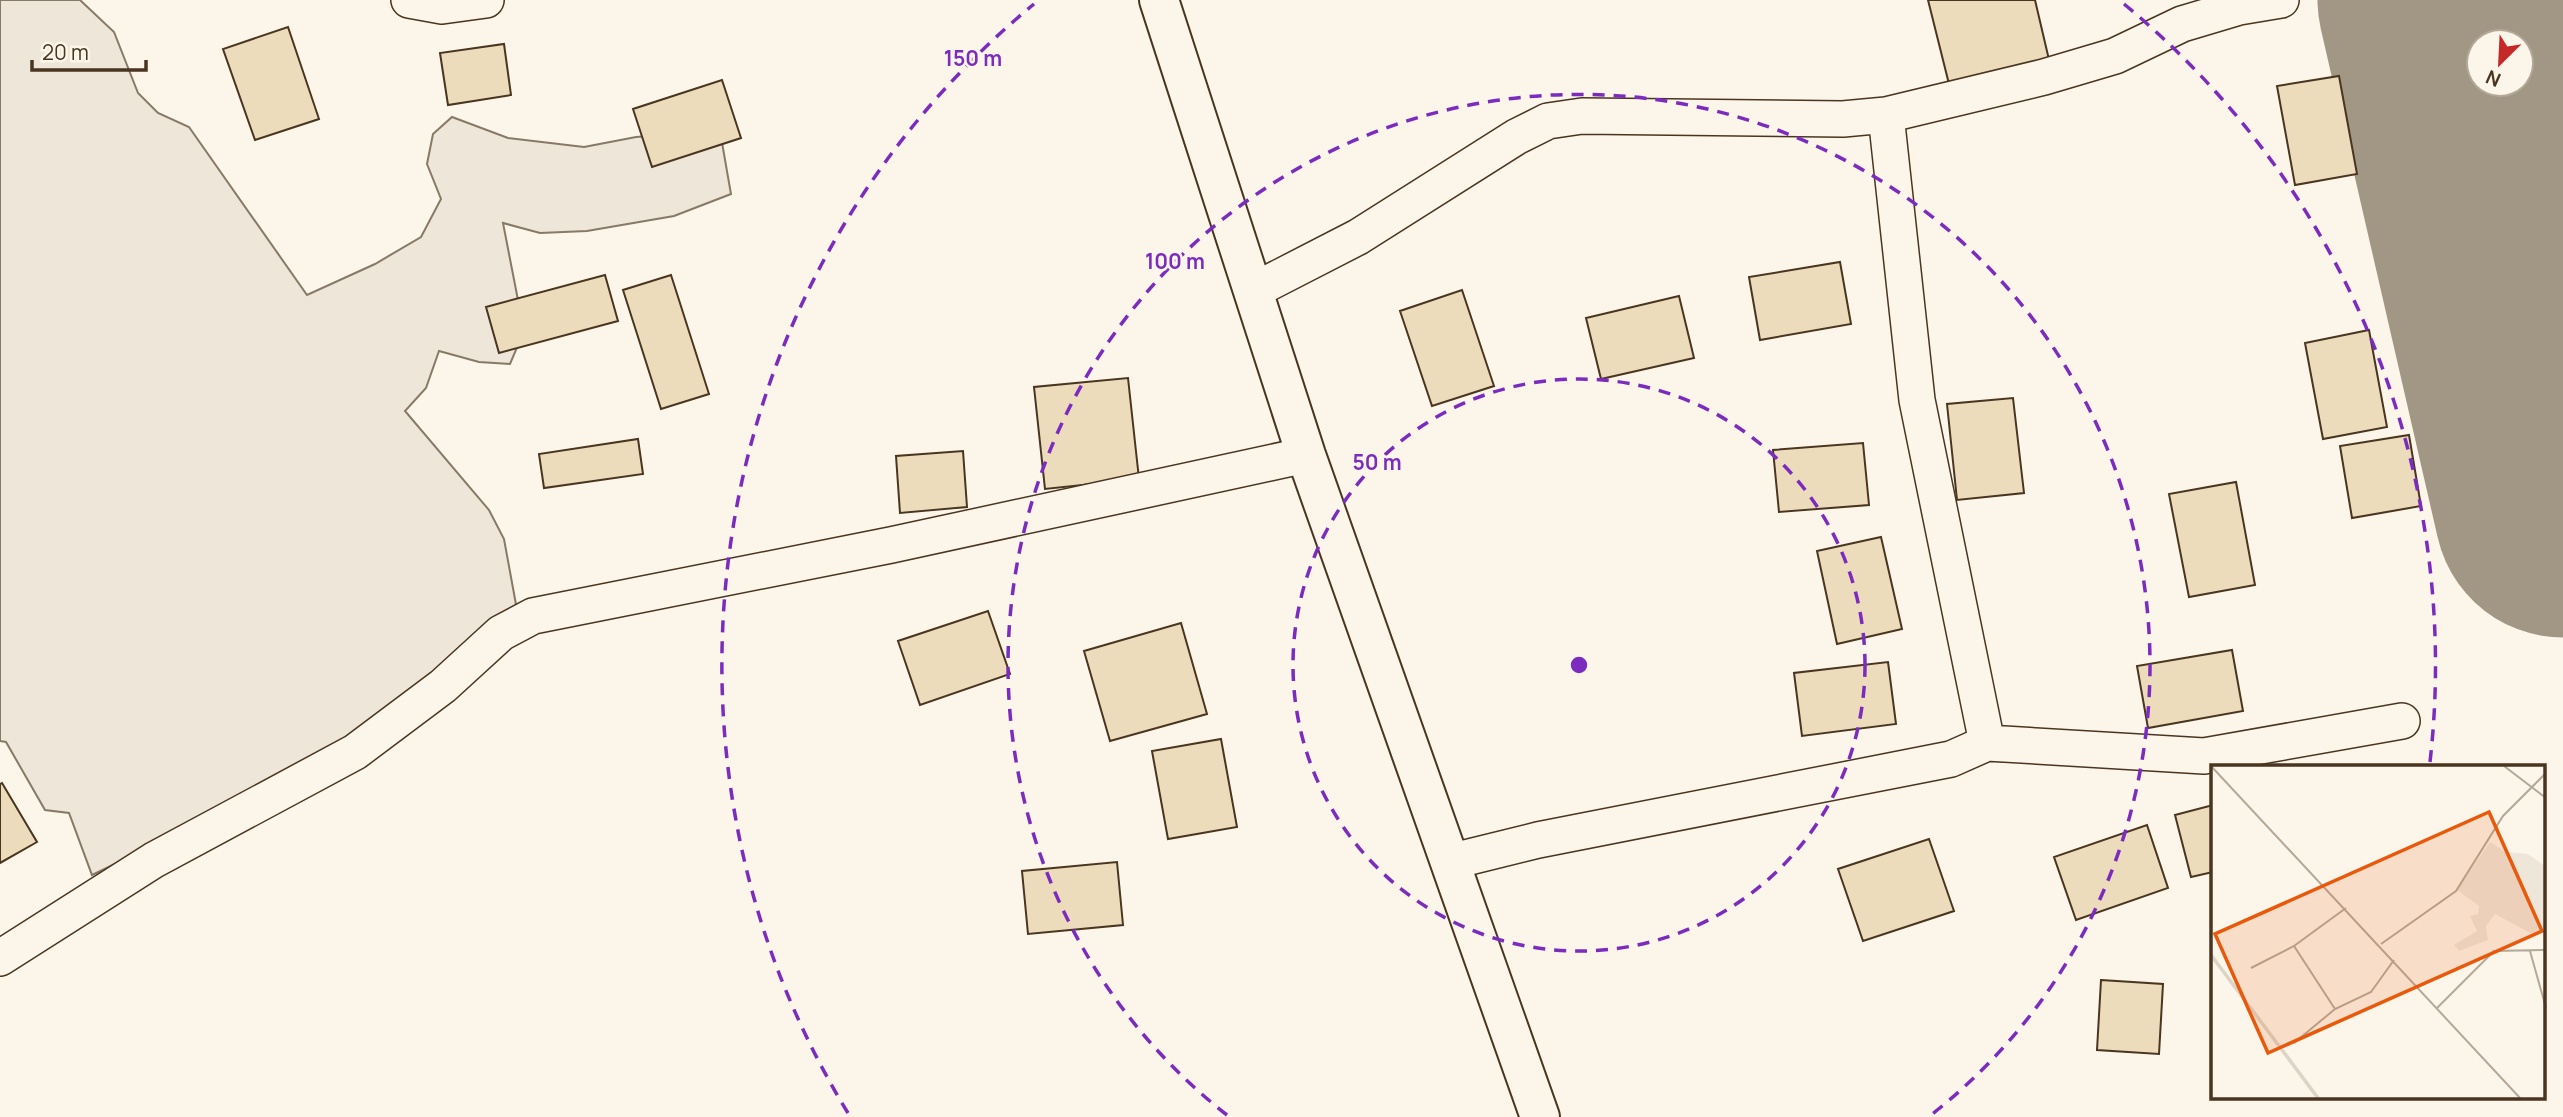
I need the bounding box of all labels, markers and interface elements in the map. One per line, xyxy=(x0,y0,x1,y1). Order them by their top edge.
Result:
scale bar xyxy=(32,28,145,72)
north arrow xyxy=(2465,28,2535,98)
text: 20 m xyxy=(42,38,89,66)
text: 150 m xyxy=(944,44,1002,72)
text: N xyxy=(2482,64,2505,93)
text: 100 m xyxy=(1145,247,1205,275)
text: 50 m xyxy=(1352,448,1402,476)
centre of rings xyxy=(1567,653,1591,677)
inset map xyxy=(2211,765,2546,1100)

